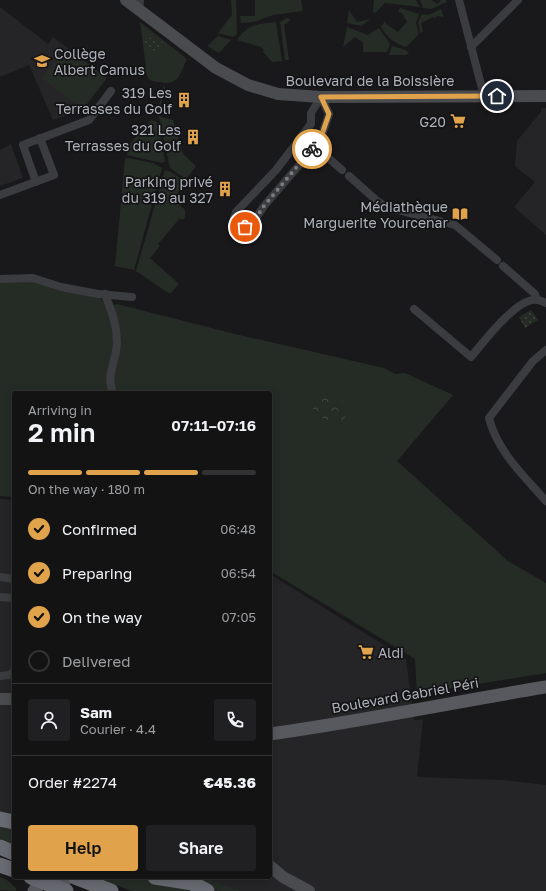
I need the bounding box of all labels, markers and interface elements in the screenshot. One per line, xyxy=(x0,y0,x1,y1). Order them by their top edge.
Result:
place label: Collège Albert Camus xyxy=(54,45,145,78)
school or university icon: Collège Albert Camus xyxy=(33,52,51,70)
street label: Boulevard de la Boissière xyxy=(286,72,455,89)
pin xyxy=(480,79,514,113)
place label: 319 Les Terrasses du Golf xyxy=(56,84,172,117)
icon: home xyxy=(486,85,508,107)
building icon: 319 Les Terrasses du Golf xyxy=(175,91,193,109)
supermarket icon: G20 xyxy=(449,112,467,130)
place label: G20 xyxy=(419,113,446,130)
place label: 321 Les Terrasses du Golf xyxy=(65,121,181,154)
building icon: 321 Les Terrasses du Golf xyxy=(184,128,202,146)
courier xyxy=(292,129,332,169)
icon: bike xyxy=(301,138,323,160)
place label: Parking privé du 319 au 327 xyxy=(122,173,213,206)
building icon: Parking privé du 319 au 327 xyxy=(216,180,234,198)
place label: Médiathèque Marguerite Yourcenar xyxy=(303,198,449,231)
library icon: Médiathèque Marguerite Yourcenar xyxy=(451,205,469,223)
pin xyxy=(228,210,262,244)
icon: bag xyxy=(234,216,256,238)
text: Arriving in xyxy=(28,402,92,418)
text: 07:11–07:16 xyxy=(171,416,256,434)
text: 2 min xyxy=(28,417,96,448)
text: On the way · 180 m xyxy=(28,481,145,497)
icon: check xyxy=(28,518,50,540)
text: Confirmed xyxy=(62,520,137,538)
text: 06:48 xyxy=(220,521,256,537)
icon: check xyxy=(28,562,50,584)
text: Preparing xyxy=(62,564,132,582)
text: 06:54 xyxy=(221,565,256,581)
icon: check xyxy=(28,606,50,628)
text: On the way xyxy=(62,608,142,626)
text: 07:05 xyxy=(222,609,256,625)
supermarket icon: Aldi xyxy=(357,643,375,661)
place label: Aldi xyxy=(378,644,404,661)
text: Delivered xyxy=(62,652,130,670)
street label: Boulevard Gabriel Péri xyxy=(330,674,480,716)
button: person xyxy=(28,699,70,741)
button: phone xyxy=(214,699,256,741)
text: Sam xyxy=(80,703,112,721)
text: Courier · 4.4 xyxy=(80,721,156,737)
text: Order #2274 xyxy=(28,773,117,791)
text: €45.36 xyxy=(203,773,256,791)
button: Help xyxy=(28,825,138,871)
button: Share xyxy=(146,825,256,871)

